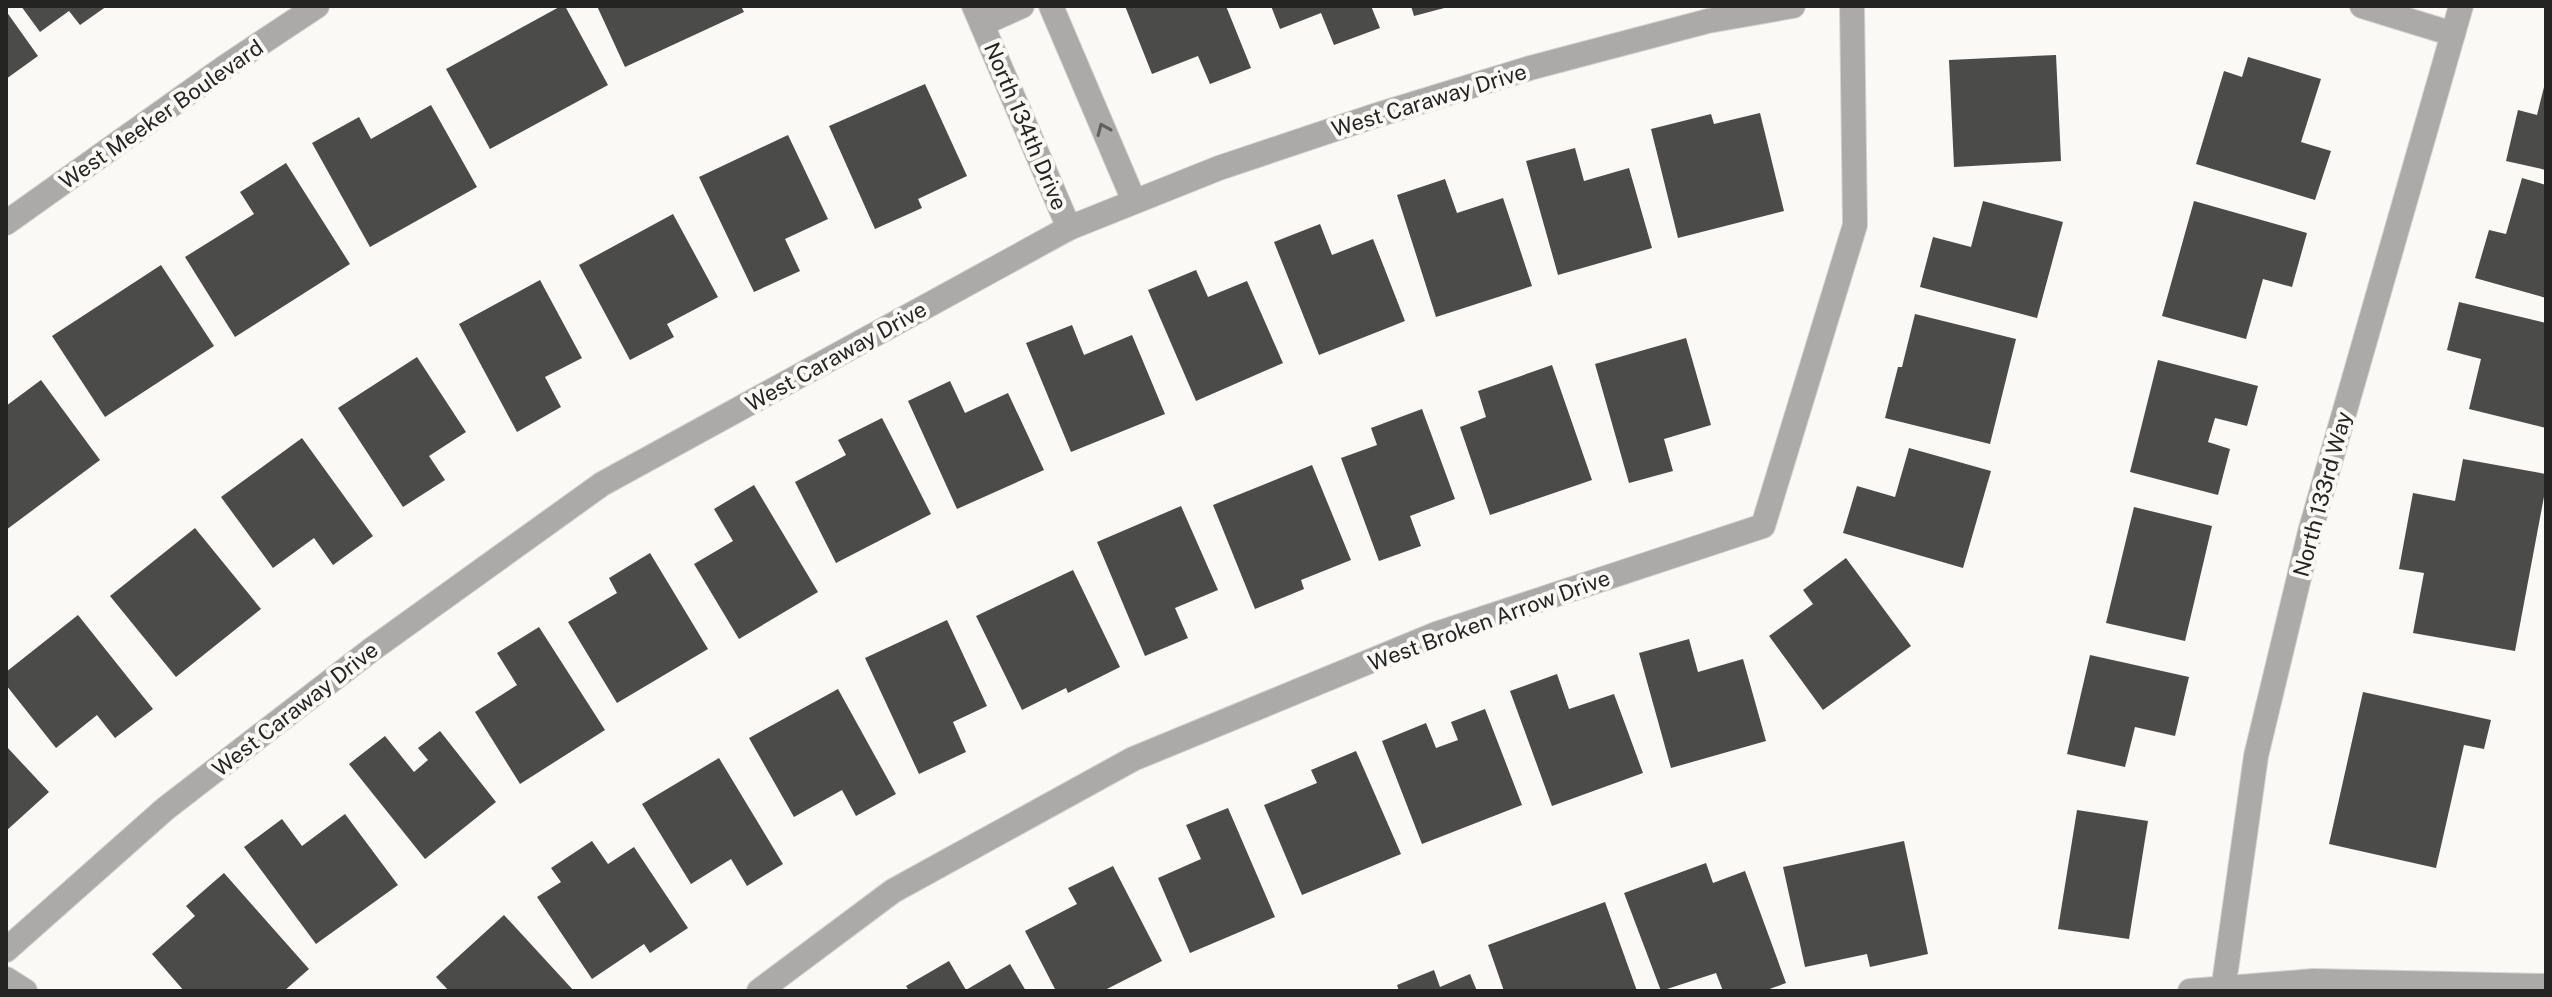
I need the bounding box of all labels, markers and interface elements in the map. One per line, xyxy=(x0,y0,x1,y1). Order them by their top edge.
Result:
street label: West Meeker Boulevard xyxy=(54,34,268,194)
street label: North 134th Drive xyxy=(979,38,1073,214)
street label: West Caraway Drive xyxy=(1328,58,1530,142)
one-way arrow xyxy=(1097,123,1113,137)
street label: West Caraway Drive xyxy=(741,295,931,417)
street label: North 133rd Way xyxy=(2287,408,2357,580)
street label: West Broken Arrow Drive xyxy=(1365,564,1613,676)
street label: West Caraway Drive xyxy=(207,636,383,782)

